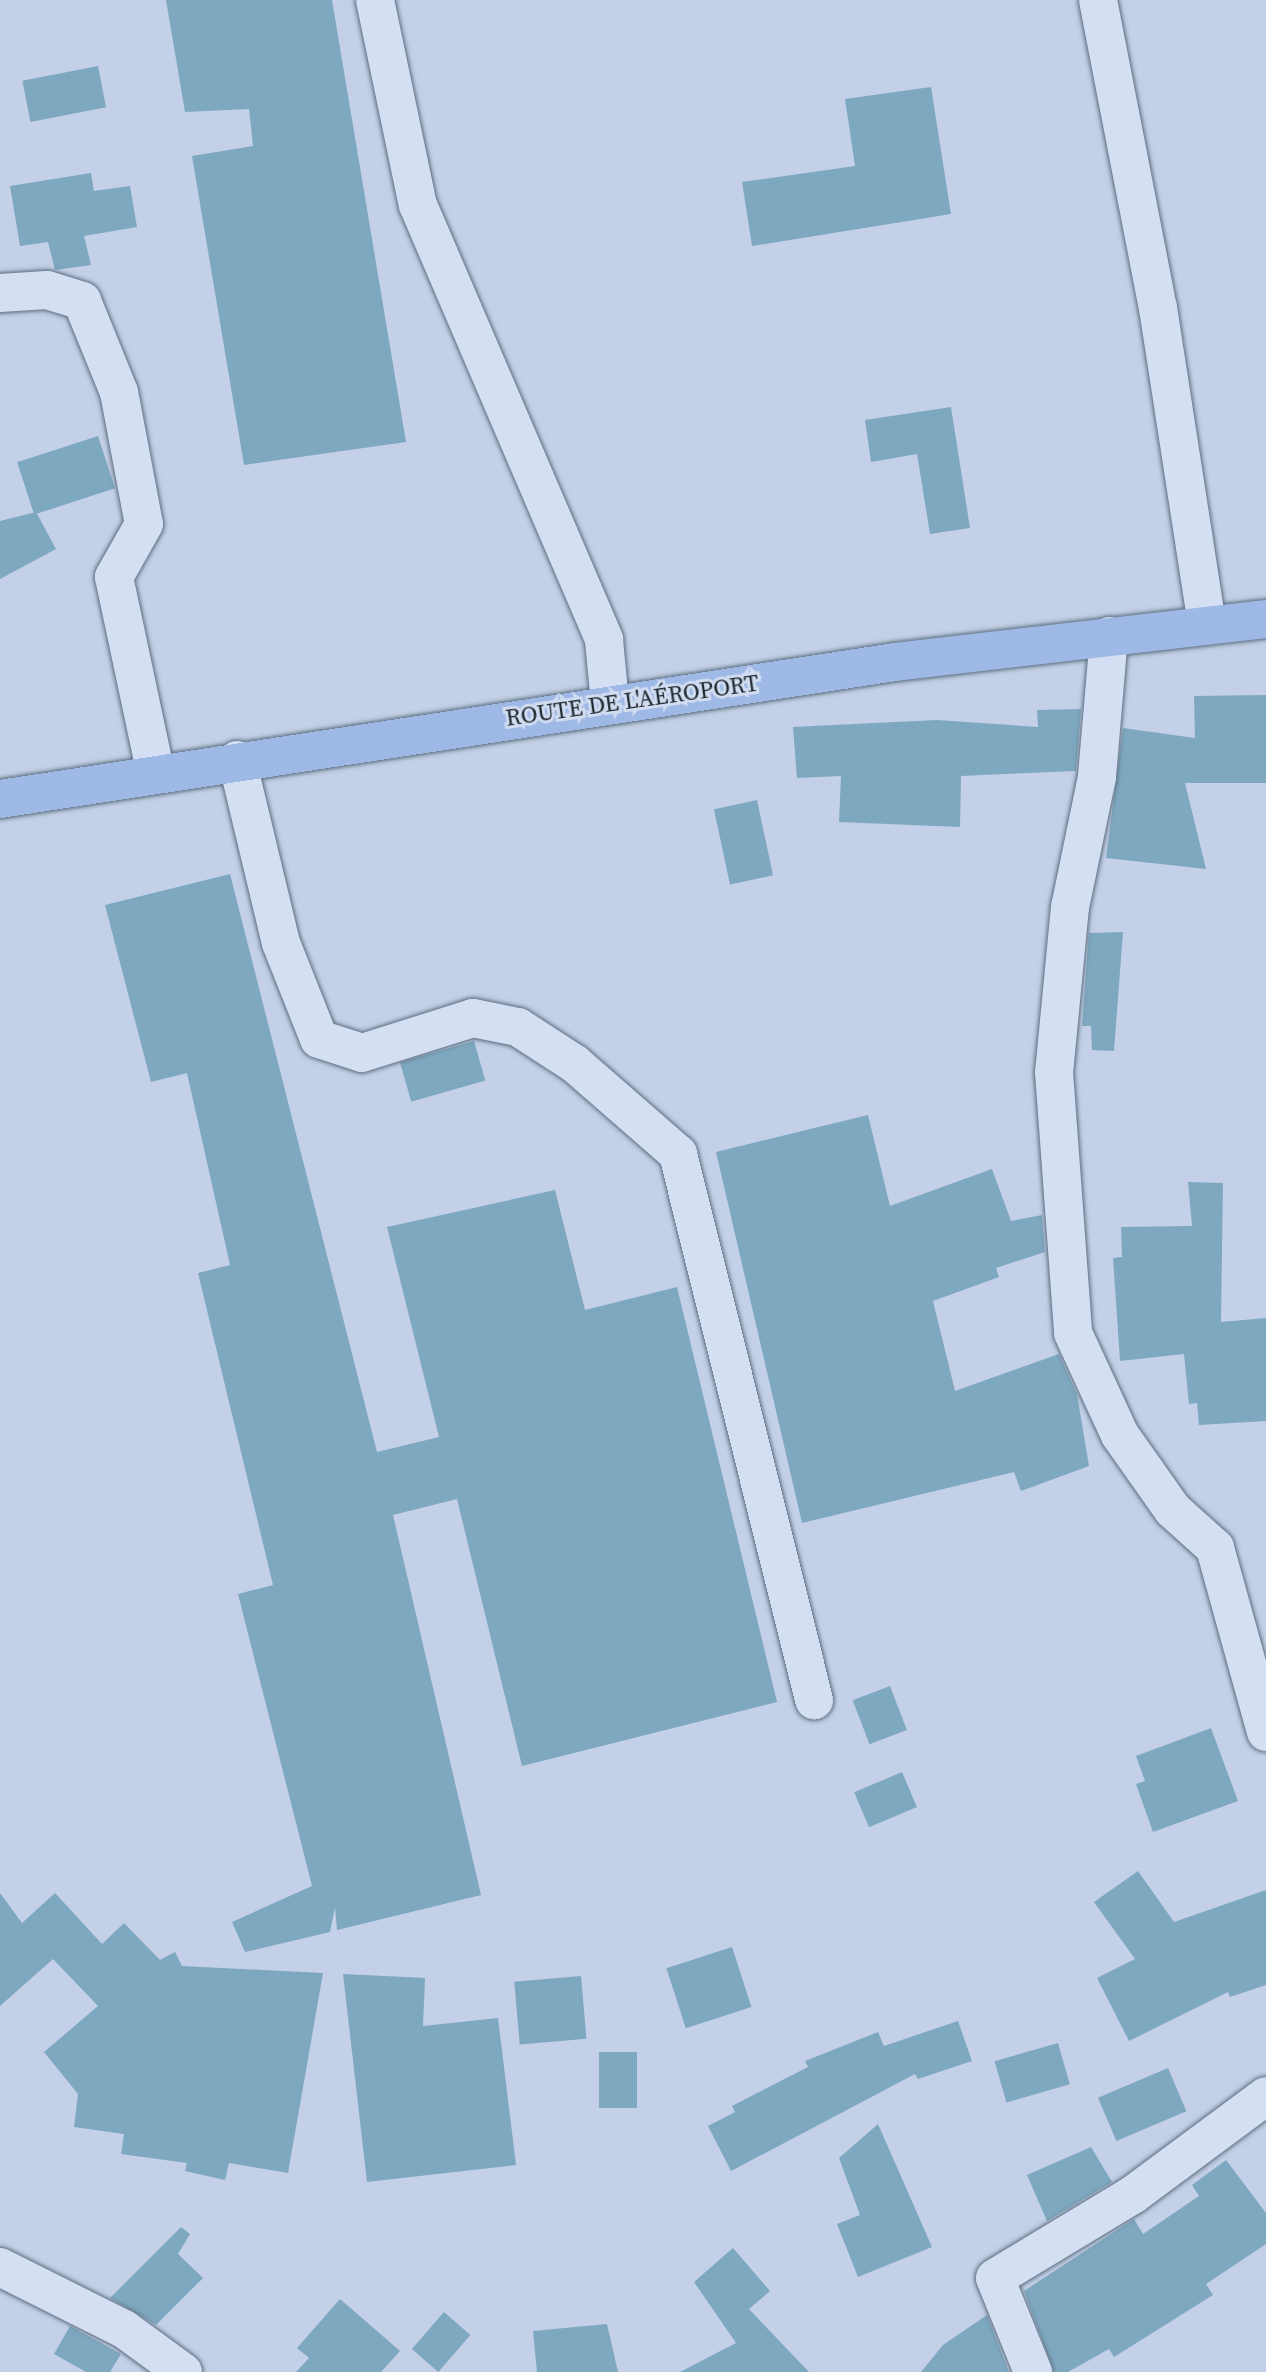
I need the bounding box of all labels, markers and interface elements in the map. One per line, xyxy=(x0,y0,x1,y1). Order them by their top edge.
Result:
street label: ROUTE DE L'AÉROPORT xyxy=(504,668,760,732)

